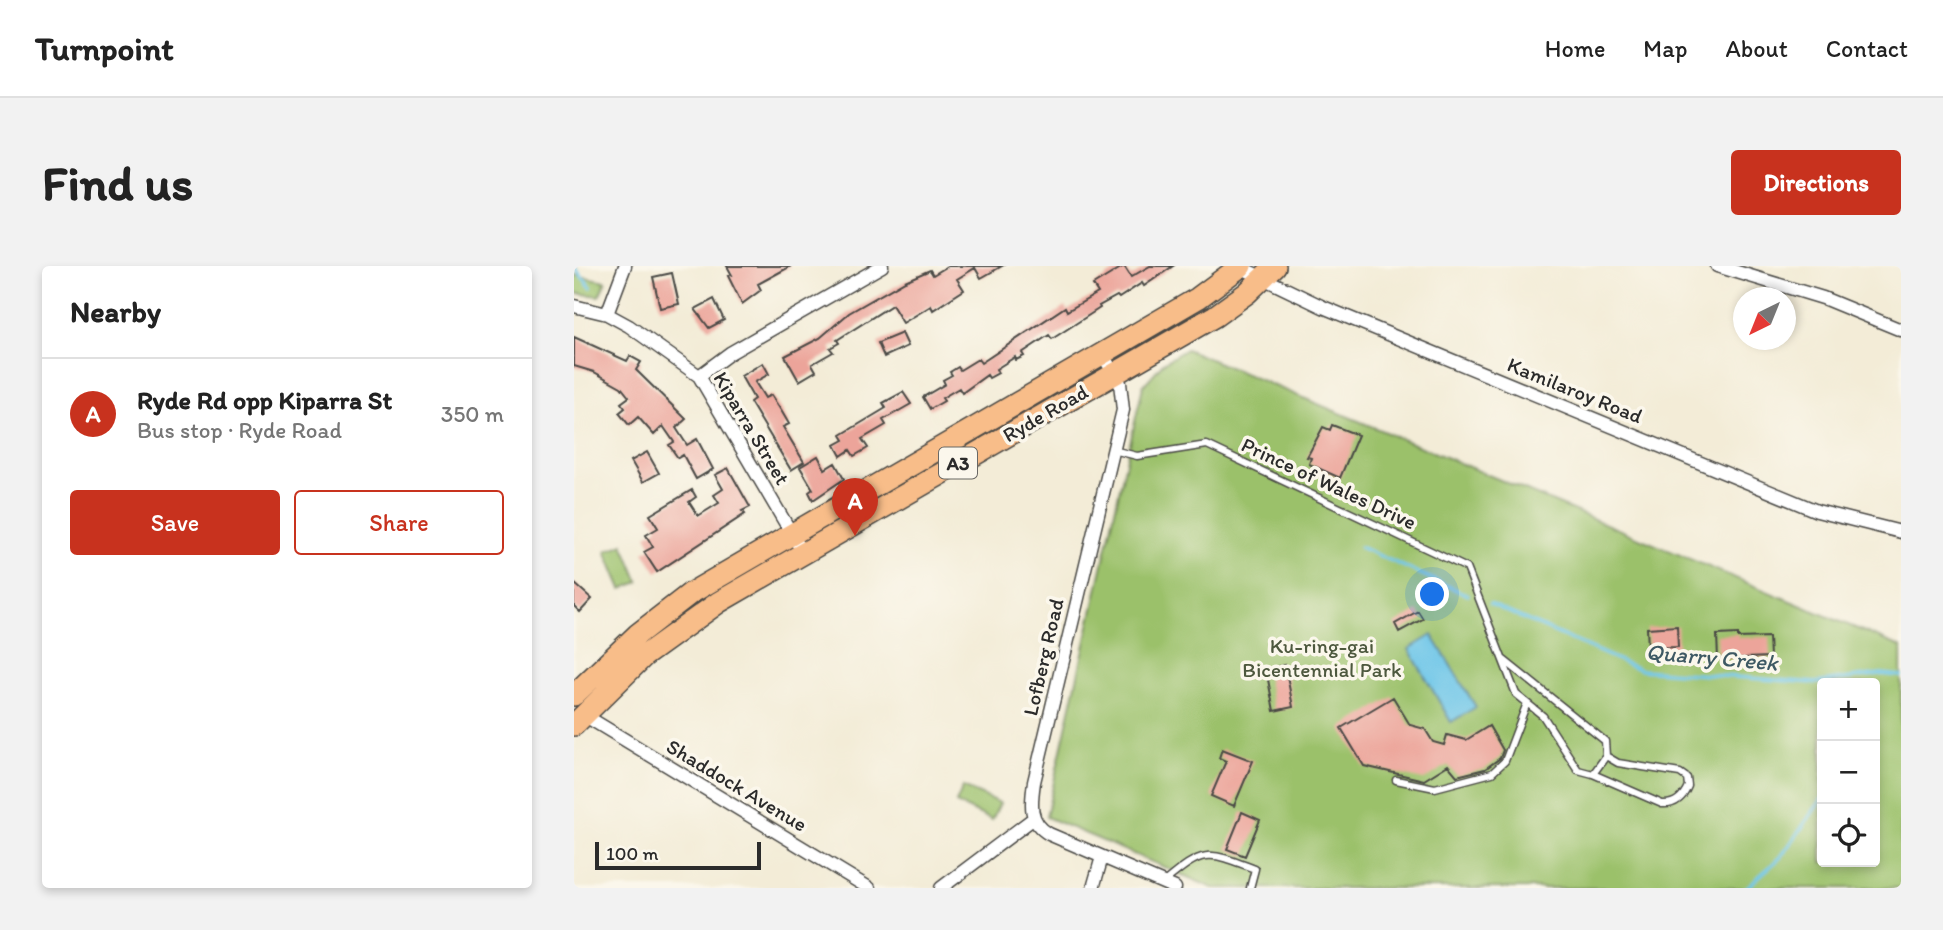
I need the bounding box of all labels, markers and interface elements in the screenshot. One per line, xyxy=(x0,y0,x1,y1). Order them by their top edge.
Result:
text: Turnpoint xyxy=(35,29,174,68)
text: Home xyxy=(1545,34,1605,63)
text: Map xyxy=(1643,34,1687,63)
text: About xyxy=(1725,34,1788,63)
text: Contact xyxy=(1826,34,1908,63)
button: Directions xyxy=(1731,150,1901,215)
text: Find us xyxy=(42,153,193,212)
north arrow xyxy=(1733,287,1796,350)
text: Nearby xyxy=(70,293,161,330)
street label: Kamilaroy Road xyxy=(1504,352,1646,428)
street label: Kiparra Street xyxy=(708,367,796,489)
street label: Ryde Road xyxy=(998,378,1093,447)
text: Ryde Rd opp Kiparra St xyxy=(137,384,392,416)
text: A xyxy=(86,400,100,428)
text: 350 m xyxy=(441,400,504,428)
text: Bus stop · Ryde Road xyxy=(137,416,342,444)
street label: Prince of Wales Drive xyxy=(1238,432,1420,534)
road number: A3 xyxy=(939,448,977,478)
pin: A xyxy=(832,478,878,536)
button: Save xyxy=(70,490,280,555)
button: Share xyxy=(294,490,504,555)
your location xyxy=(1415,577,1449,611)
street label: Lofberg Road xyxy=(1017,596,1069,718)
park label: Ku-ring-gai Bicentennial Park xyxy=(1242,633,1402,682)
water label: Quarry Creek xyxy=(1645,637,1780,677)
map controls xyxy=(1817,678,1880,867)
button: + xyxy=(1817,678,1880,741)
street label: Shaddock Avenue xyxy=(662,733,812,837)
button: − xyxy=(1817,741,1880,804)
button: locate xyxy=(1817,804,1880,867)
scale bar xyxy=(595,839,761,871)
text: 100 m xyxy=(606,842,658,865)

